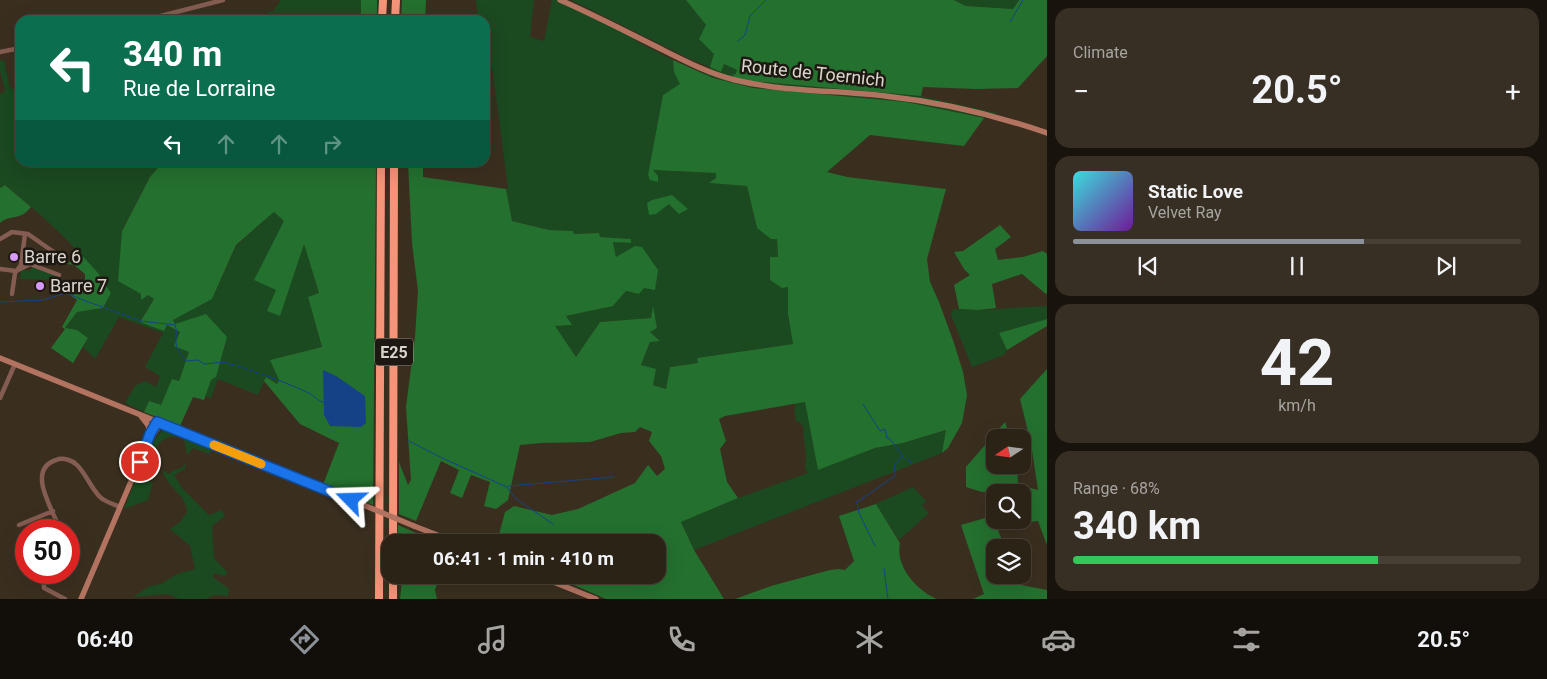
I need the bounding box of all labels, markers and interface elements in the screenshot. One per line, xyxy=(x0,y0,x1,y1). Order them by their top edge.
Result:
text: 340 m xyxy=(123,34,222,75)
icon: left xyxy=(40,35,105,100)
text: Climate xyxy=(1073,43,1128,62)
street label: Route de Toernich xyxy=(740,55,886,90)
text: 20.5° xyxy=(1251,68,1343,112)
text: − xyxy=(1073,75,1089,108)
text: + xyxy=(1505,75,1521,108)
text: Rue de Lorraine xyxy=(123,76,275,101)
icon: left xyxy=(159,130,187,158)
icon: ahead xyxy=(212,130,240,158)
icon: ahead xyxy=(265,130,293,158)
icon: right xyxy=(318,130,346,158)
text: Static Love xyxy=(1148,180,1243,203)
text: Velvet Ray xyxy=(1148,203,1222,222)
place label: Barre 6 xyxy=(24,246,81,267)
marker: Barre 6 xyxy=(8,251,20,263)
icon: previous xyxy=(1134,252,1162,280)
icon: pause xyxy=(1283,252,1311,280)
icon: next xyxy=(1432,252,1460,280)
place label: Barre 7 xyxy=(50,275,107,296)
marker: Barre 7 xyxy=(34,280,46,292)
text: 42 xyxy=(1260,325,1334,401)
road number: E25 xyxy=(375,338,413,366)
text: km/h xyxy=(1278,396,1316,415)
north arrow xyxy=(986,429,1031,474)
map controls xyxy=(986,429,1031,584)
pin xyxy=(119,441,161,483)
icon: arrive xyxy=(126,448,154,476)
position arrow xyxy=(324,473,376,525)
text: Range · 68% xyxy=(1073,479,1160,498)
button: search xyxy=(986,484,1031,529)
text: 340 km xyxy=(1073,504,1201,548)
speed limit sign: 50 xyxy=(15,519,80,584)
button: layers xyxy=(986,539,1031,584)
text: 06:41 · 1 min · 410 m xyxy=(433,547,614,570)
icon: directions xyxy=(287,622,322,657)
icon: music xyxy=(475,622,510,657)
icon: phone xyxy=(664,622,699,657)
icon: climate xyxy=(852,622,887,657)
icon: car xyxy=(1041,622,1076,657)
icon: filters xyxy=(1229,622,1264,657)
text: 06:40 xyxy=(77,627,133,652)
text: 20.5° xyxy=(1417,627,1470,652)

